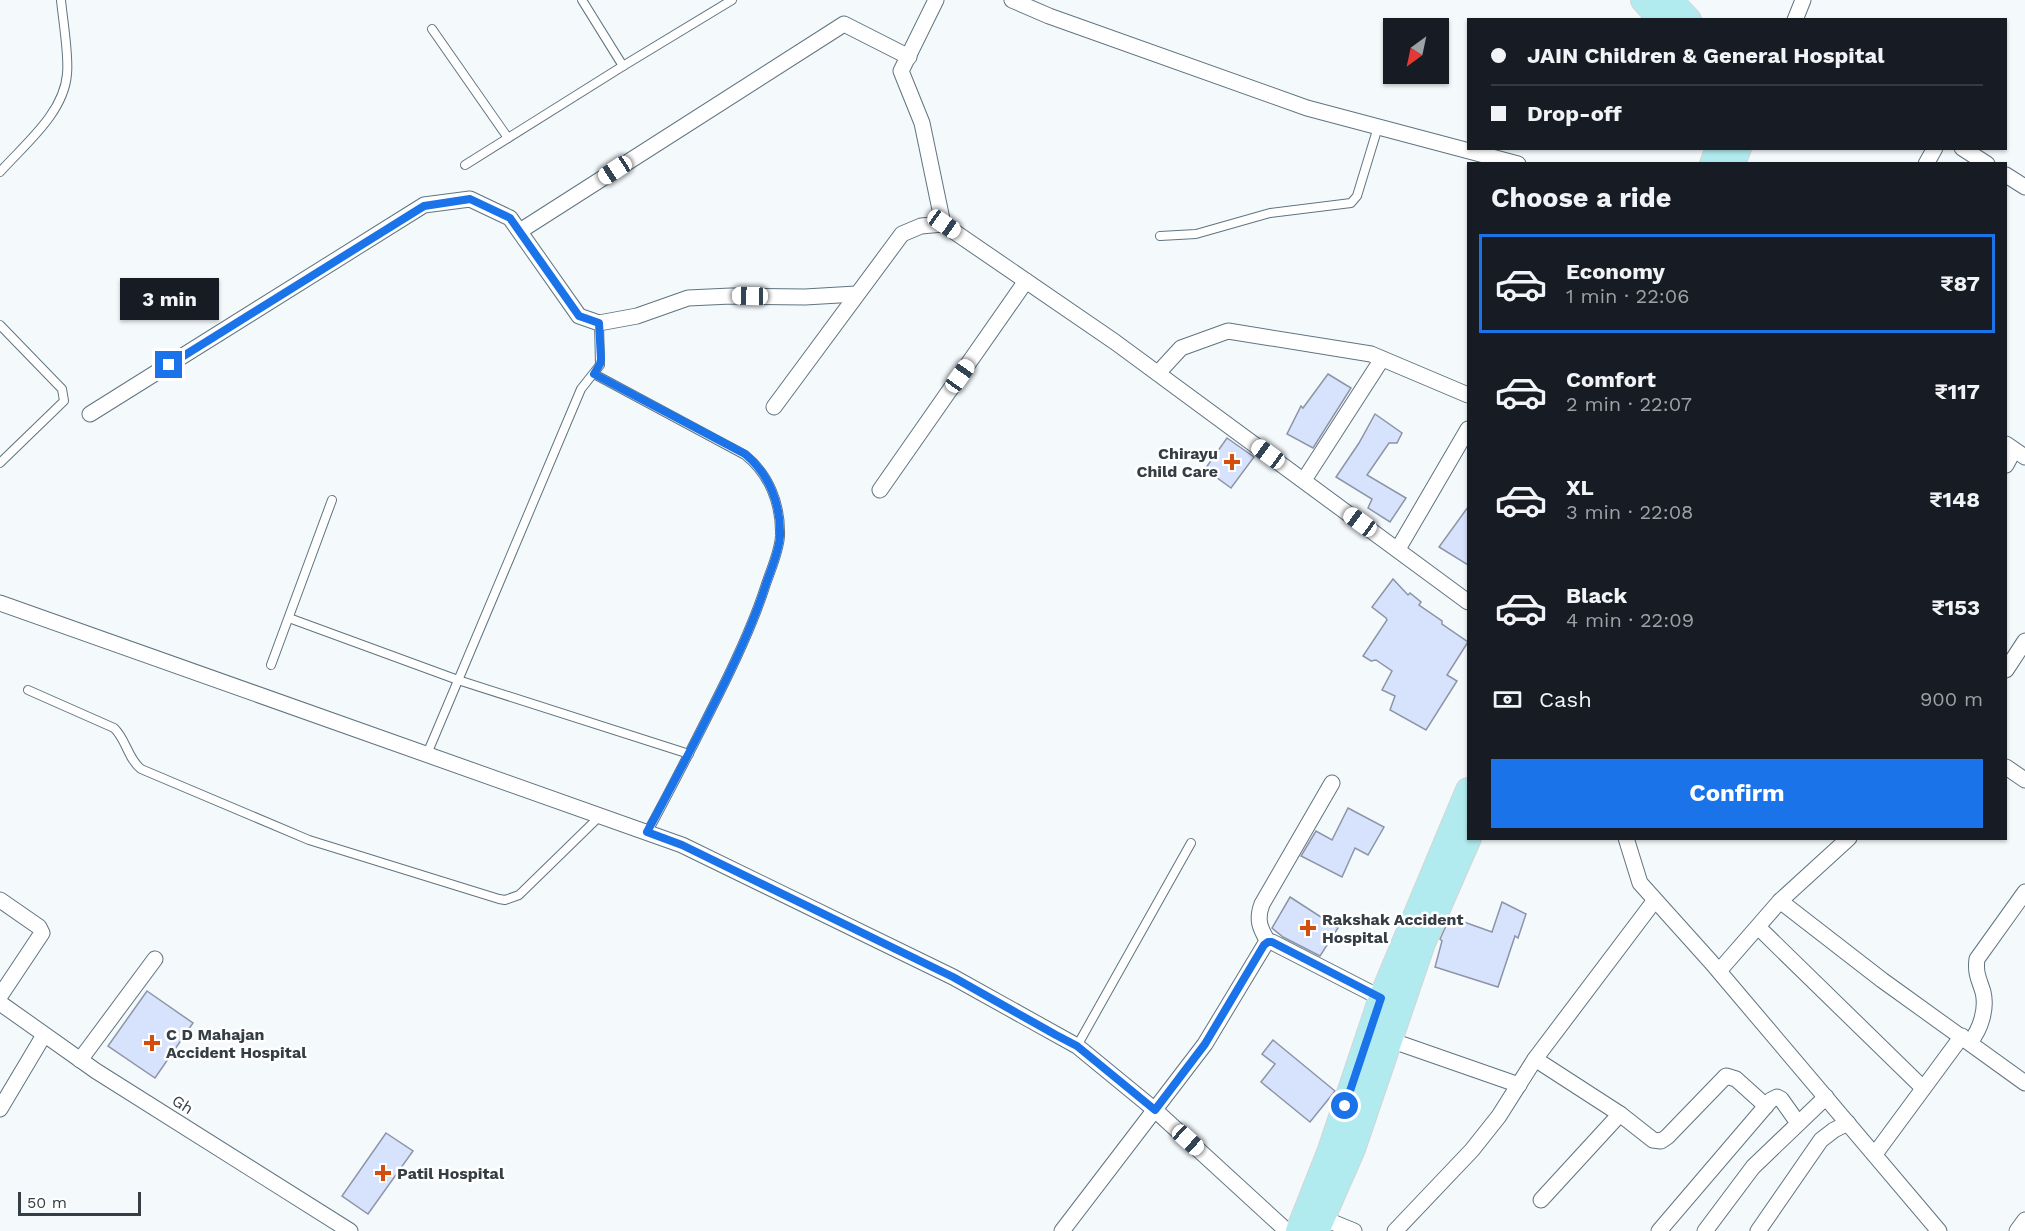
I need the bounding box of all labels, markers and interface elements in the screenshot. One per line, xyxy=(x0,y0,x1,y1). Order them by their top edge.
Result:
north arrow xyxy=(1383,18,1449,84)
map controls xyxy=(1383,18,1449,84)
text: JAIN Children & General Hospital xyxy=(1527,43,1884,68)
text: Drop-off xyxy=(1527,101,1622,126)
car xyxy=(595,153,635,187)
text: Choose a ride xyxy=(1491,182,1671,214)
car xyxy=(924,206,964,242)
icon: car xyxy=(1494,257,1548,311)
text: Economy xyxy=(1566,259,1665,284)
text: ₹87 xyxy=(1940,271,1980,296)
callout: 3 min xyxy=(120,278,219,320)
text: 1 min · 22:06 xyxy=(1566,284,1689,308)
text: 3 min xyxy=(142,287,197,311)
car xyxy=(732,287,768,305)
route end xyxy=(155,351,182,378)
car xyxy=(942,356,978,396)
icon: car xyxy=(1494,365,1548,419)
text: Comfort xyxy=(1566,367,1656,392)
text: ₹117 xyxy=(1934,379,1980,404)
text: 2 min · 22:07 xyxy=(1566,392,1692,416)
car xyxy=(1248,436,1288,472)
place label: Chirayu Child Care xyxy=(1136,444,1218,481)
marker: Chirayu Child Care xyxy=(1223,453,1241,471)
icon: car xyxy=(1494,473,1548,527)
text: XL xyxy=(1566,475,1594,500)
text: ₹148 xyxy=(1929,487,1980,512)
text: 3 min · 22:08 xyxy=(1566,500,1693,524)
car xyxy=(1340,504,1380,540)
icon: car xyxy=(1494,581,1548,635)
text: Black xyxy=(1566,583,1627,608)
text: ₹153 xyxy=(1931,595,1980,620)
text: 4 min · 22:09 xyxy=(1566,608,1694,632)
icon: cash xyxy=(1491,683,1524,716)
text: Cash xyxy=(1539,687,1592,712)
text: 900 m xyxy=(1920,687,1983,711)
button: Confirm xyxy=(1491,759,1983,828)
place label: Rakshak Accident Hospital xyxy=(1322,910,1463,947)
marker: Rakshak Accident Hospital xyxy=(1299,919,1317,937)
place label: C D Mahajan Accident Hospital xyxy=(166,1025,307,1062)
marker: C D Mahajan Accident Hospital xyxy=(143,1034,161,1052)
street label: Gh xyxy=(169,1091,197,1118)
route start xyxy=(1331,1092,1358,1119)
car xyxy=(1169,1121,1207,1159)
marker: Patil Hospital xyxy=(374,1164,392,1182)
place label: Patil Hospital xyxy=(397,1164,505,1183)
scale bar xyxy=(18,1189,141,1216)
text: 50 m xyxy=(27,1193,67,1212)

